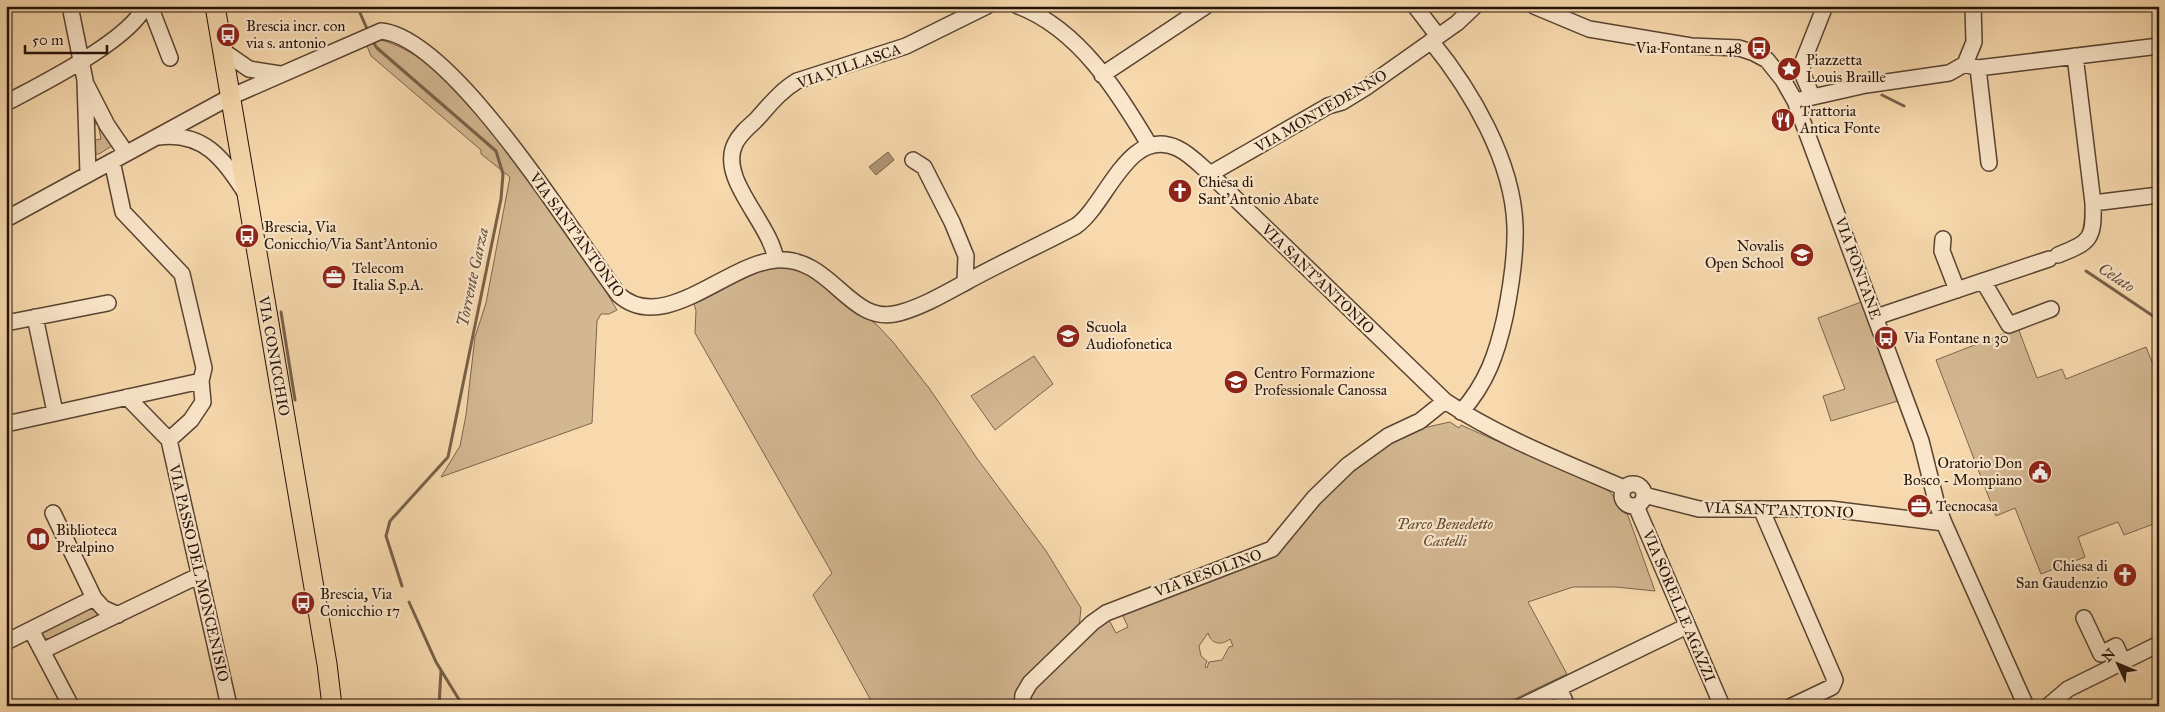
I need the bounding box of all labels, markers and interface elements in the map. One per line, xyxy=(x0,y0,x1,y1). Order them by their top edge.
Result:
place label: Brescia incr. con via s. antonio xyxy=(245,17,345,52)
scale bar xyxy=(25,22,108,54)
bus stop icon: Brescia incr. con via s. antonio xyxy=(215,22,241,48)
text: 50 m xyxy=(32,31,64,49)
bus stop icon: Via Fontane n 48 xyxy=(1746,35,1772,61)
place label: Via Fontane n 48 xyxy=(1635,39,1742,57)
street label: VIA VILLASCA xyxy=(794,40,903,93)
place label: Piazzetta Louis Braille xyxy=(1806,51,1886,86)
place icon: Piazzetta Louis Braille xyxy=(1776,56,1802,82)
street label: VIA MONTEDENNO xyxy=(1251,66,1390,157)
place label: Trattoria Antica Fonte xyxy=(1799,102,1880,137)
restaurant icon: Trattoria Antica Fonte xyxy=(1770,107,1796,133)
street label: VIA SANT'ANTONIO xyxy=(525,168,628,301)
place label: Chiesa di Sant'Antonio Abate xyxy=(1198,173,1319,208)
church icon: Chiesa di Sant'Antonio Abate xyxy=(1167,178,1193,204)
street label: VIA FONTANE xyxy=(1831,213,1885,322)
place label: Brescia, Via Conicchio/Via Sant'Antonio xyxy=(264,218,438,253)
street label: VIA SANT'ANTONIO xyxy=(1257,220,1378,337)
bus stop icon: Brescia, Via Conicchio/Via Sant'Antonio xyxy=(234,223,260,249)
water label: Torrente Garza xyxy=(453,225,492,328)
place label: Novalis Open School xyxy=(1705,237,1785,272)
school or university icon: Novalis Open School xyxy=(1789,242,1815,268)
place label: Telecom Italia S.p.A. xyxy=(352,259,423,294)
water label: Celato xyxy=(2095,259,2138,296)
office icon: Telecom Italia S.p.A. xyxy=(321,264,347,290)
street label: VIA CONICCHIO xyxy=(254,294,293,417)
place label: Scuola Audiofonetica xyxy=(1085,318,1173,353)
school or university icon: Scuola Audiofonetica xyxy=(1055,323,1081,349)
bus stop icon: Via Fontane n 30 xyxy=(1873,325,1899,351)
place label: Via Fontane n 30 xyxy=(1903,329,2009,347)
place label: Centro Formazione Professionale Canossa xyxy=(1254,364,1388,399)
school or university icon: Centro Formazione Professionale Canossa xyxy=(1223,369,1249,395)
place label: Oratorio Don Bosco - Mompiano xyxy=(1903,454,2022,489)
public building icon: Oratorio Don Bosco - Mompiano xyxy=(2027,459,2053,485)
street label: VIA PASSO DEL MONCENISIO xyxy=(165,462,233,683)
office icon: Tecnocasa xyxy=(1906,493,1932,519)
place label: Tecnocasa xyxy=(1936,497,1999,515)
street label: VIA SANT'ANTONIO xyxy=(1703,498,1854,522)
park label: Parco Benedetto Castelli xyxy=(1397,515,1493,550)
place label: Biblioteca Prealpino xyxy=(56,521,118,556)
library icon: Biblioteca Prealpino xyxy=(25,526,51,552)
street label: VIA SORELLE AGAZZI xyxy=(1638,526,1719,685)
street label: VIA RESOLINO xyxy=(1151,545,1264,601)
place label: Chiesa di San Gaudenzio xyxy=(2016,557,2108,592)
church icon: Chiesa di San Gaudenzio xyxy=(2112,562,2138,588)
place label: Brescia, Via Conicchio 17 xyxy=(320,585,400,620)
bus stop icon: Brescia, Via Conicchio 17 xyxy=(290,590,316,616)
north arrow xyxy=(2092,640,2142,690)
text: N xyxy=(2099,645,2119,665)

